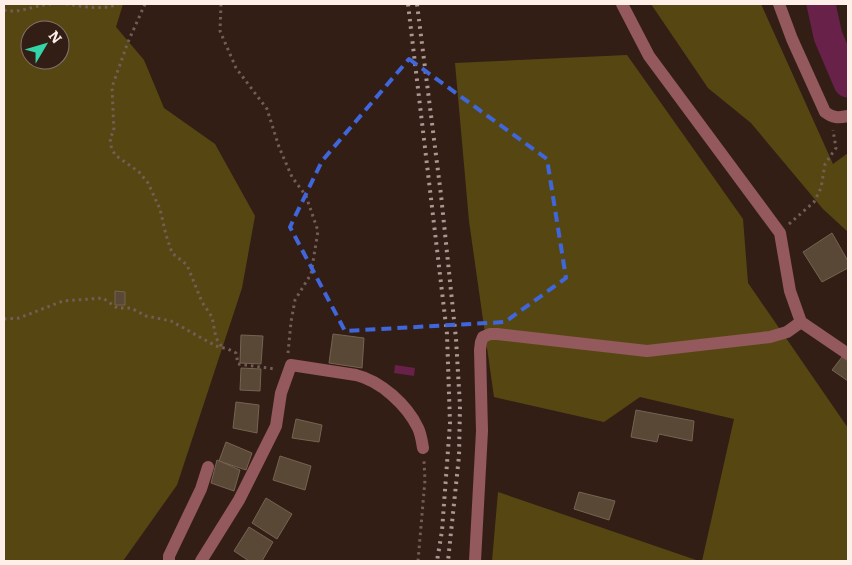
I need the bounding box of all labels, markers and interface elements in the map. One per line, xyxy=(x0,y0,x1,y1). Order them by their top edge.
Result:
north arrow xyxy=(20,20,70,70)
text: N xyxy=(45,26,68,47)

